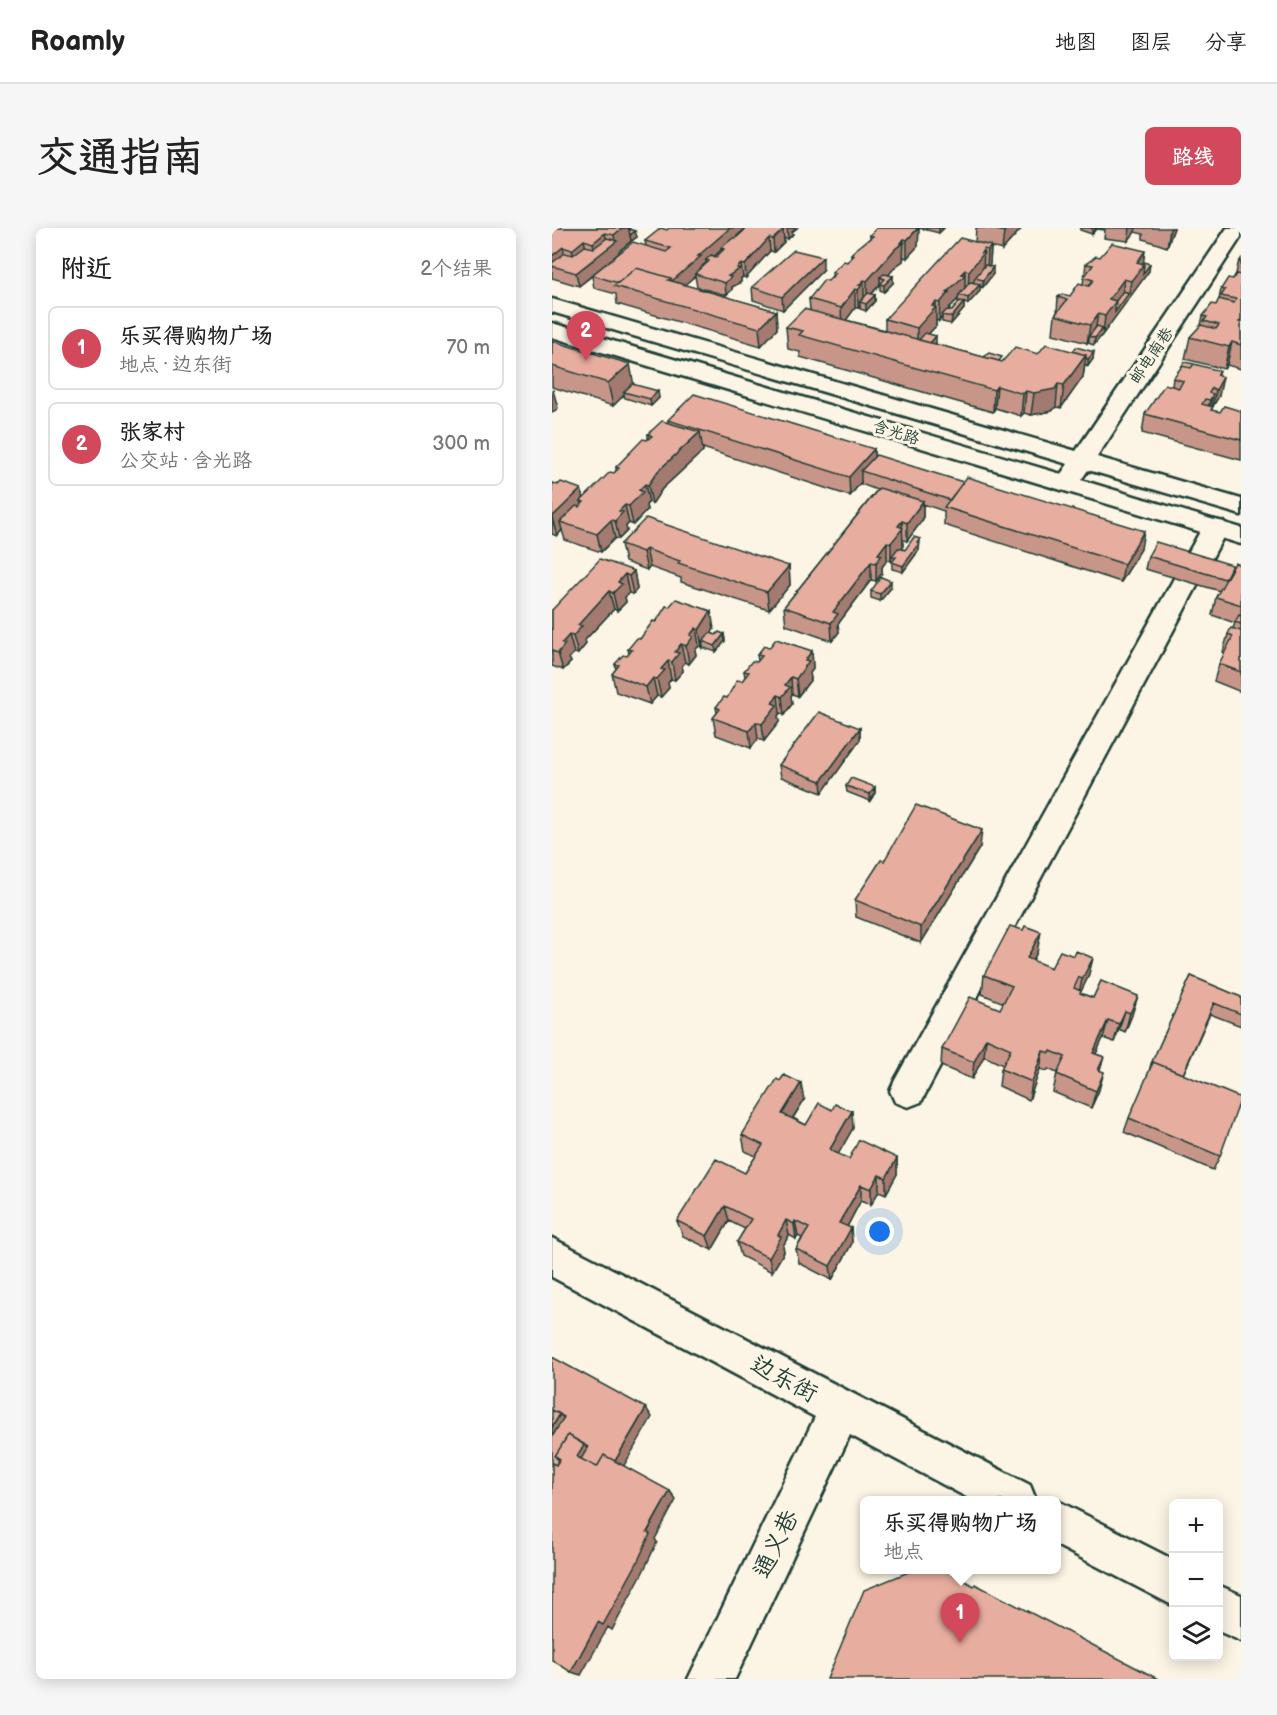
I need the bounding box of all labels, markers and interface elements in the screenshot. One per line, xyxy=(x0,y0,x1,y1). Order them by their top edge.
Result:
text: Roamly xyxy=(30,25,125,58)
text: 地图 xyxy=(1055,30,1097,55)
text: 图层 xyxy=(1130,30,1172,55)
text: 分享 xyxy=(1205,30,1247,55)
button: 路线 xyxy=(1145,127,1241,185)
text: 交通指南 xyxy=(36,133,204,184)
text: 附近 xyxy=(60,254,112,285)
text: 2个结果 xyxy=(420,257,492,281)
pin: 2 xyxy=(567,312,606,361)
text: 乐买得购物广场 xyxy=(119,323,273,350)
street label: 邮电南巷 xyxy=(1126,324,1178,388)
text: 1 xyxy=(77,336,86,360)
text: 70 m xyxy=(446,336,490,360)
text: 地点 · 边东街 xyxy=(119,353,232,377)
street label: 含光路 xyxy=(870,417,922,449)
text: 张家村 xyxy=(119,419,185,446)
text: 2 xyxy=(76,432,87,456)
text: 300 m xyxy=(432,432,490,456)
text: 公交站 · 含光路 xyxy=(119,449,252,473)
your location xyxy=(865,1217,894,1246)
street label: 边东街 xyxy=(745,1349,823,1409)
popup xyxy=(860,1496,1061,1574)
map controls xyxy=(1169,1499,1223,1661)
button: + xyxy=(1169,1499,1223,1553)
street label: 通义巷 xyxy=(747,1505,805,1583)
text: 乐买得购物广场 xyxy=(883,1510,1038,1537)
text: 地点 xyxy=(883,1540,923,1564)
button: − xyxy=(1169,1553,1223,1607)
pin: 1 xyxy=(940,1594,980,1643)
button: layers xyxy=(1169,1607,1223,1661)

